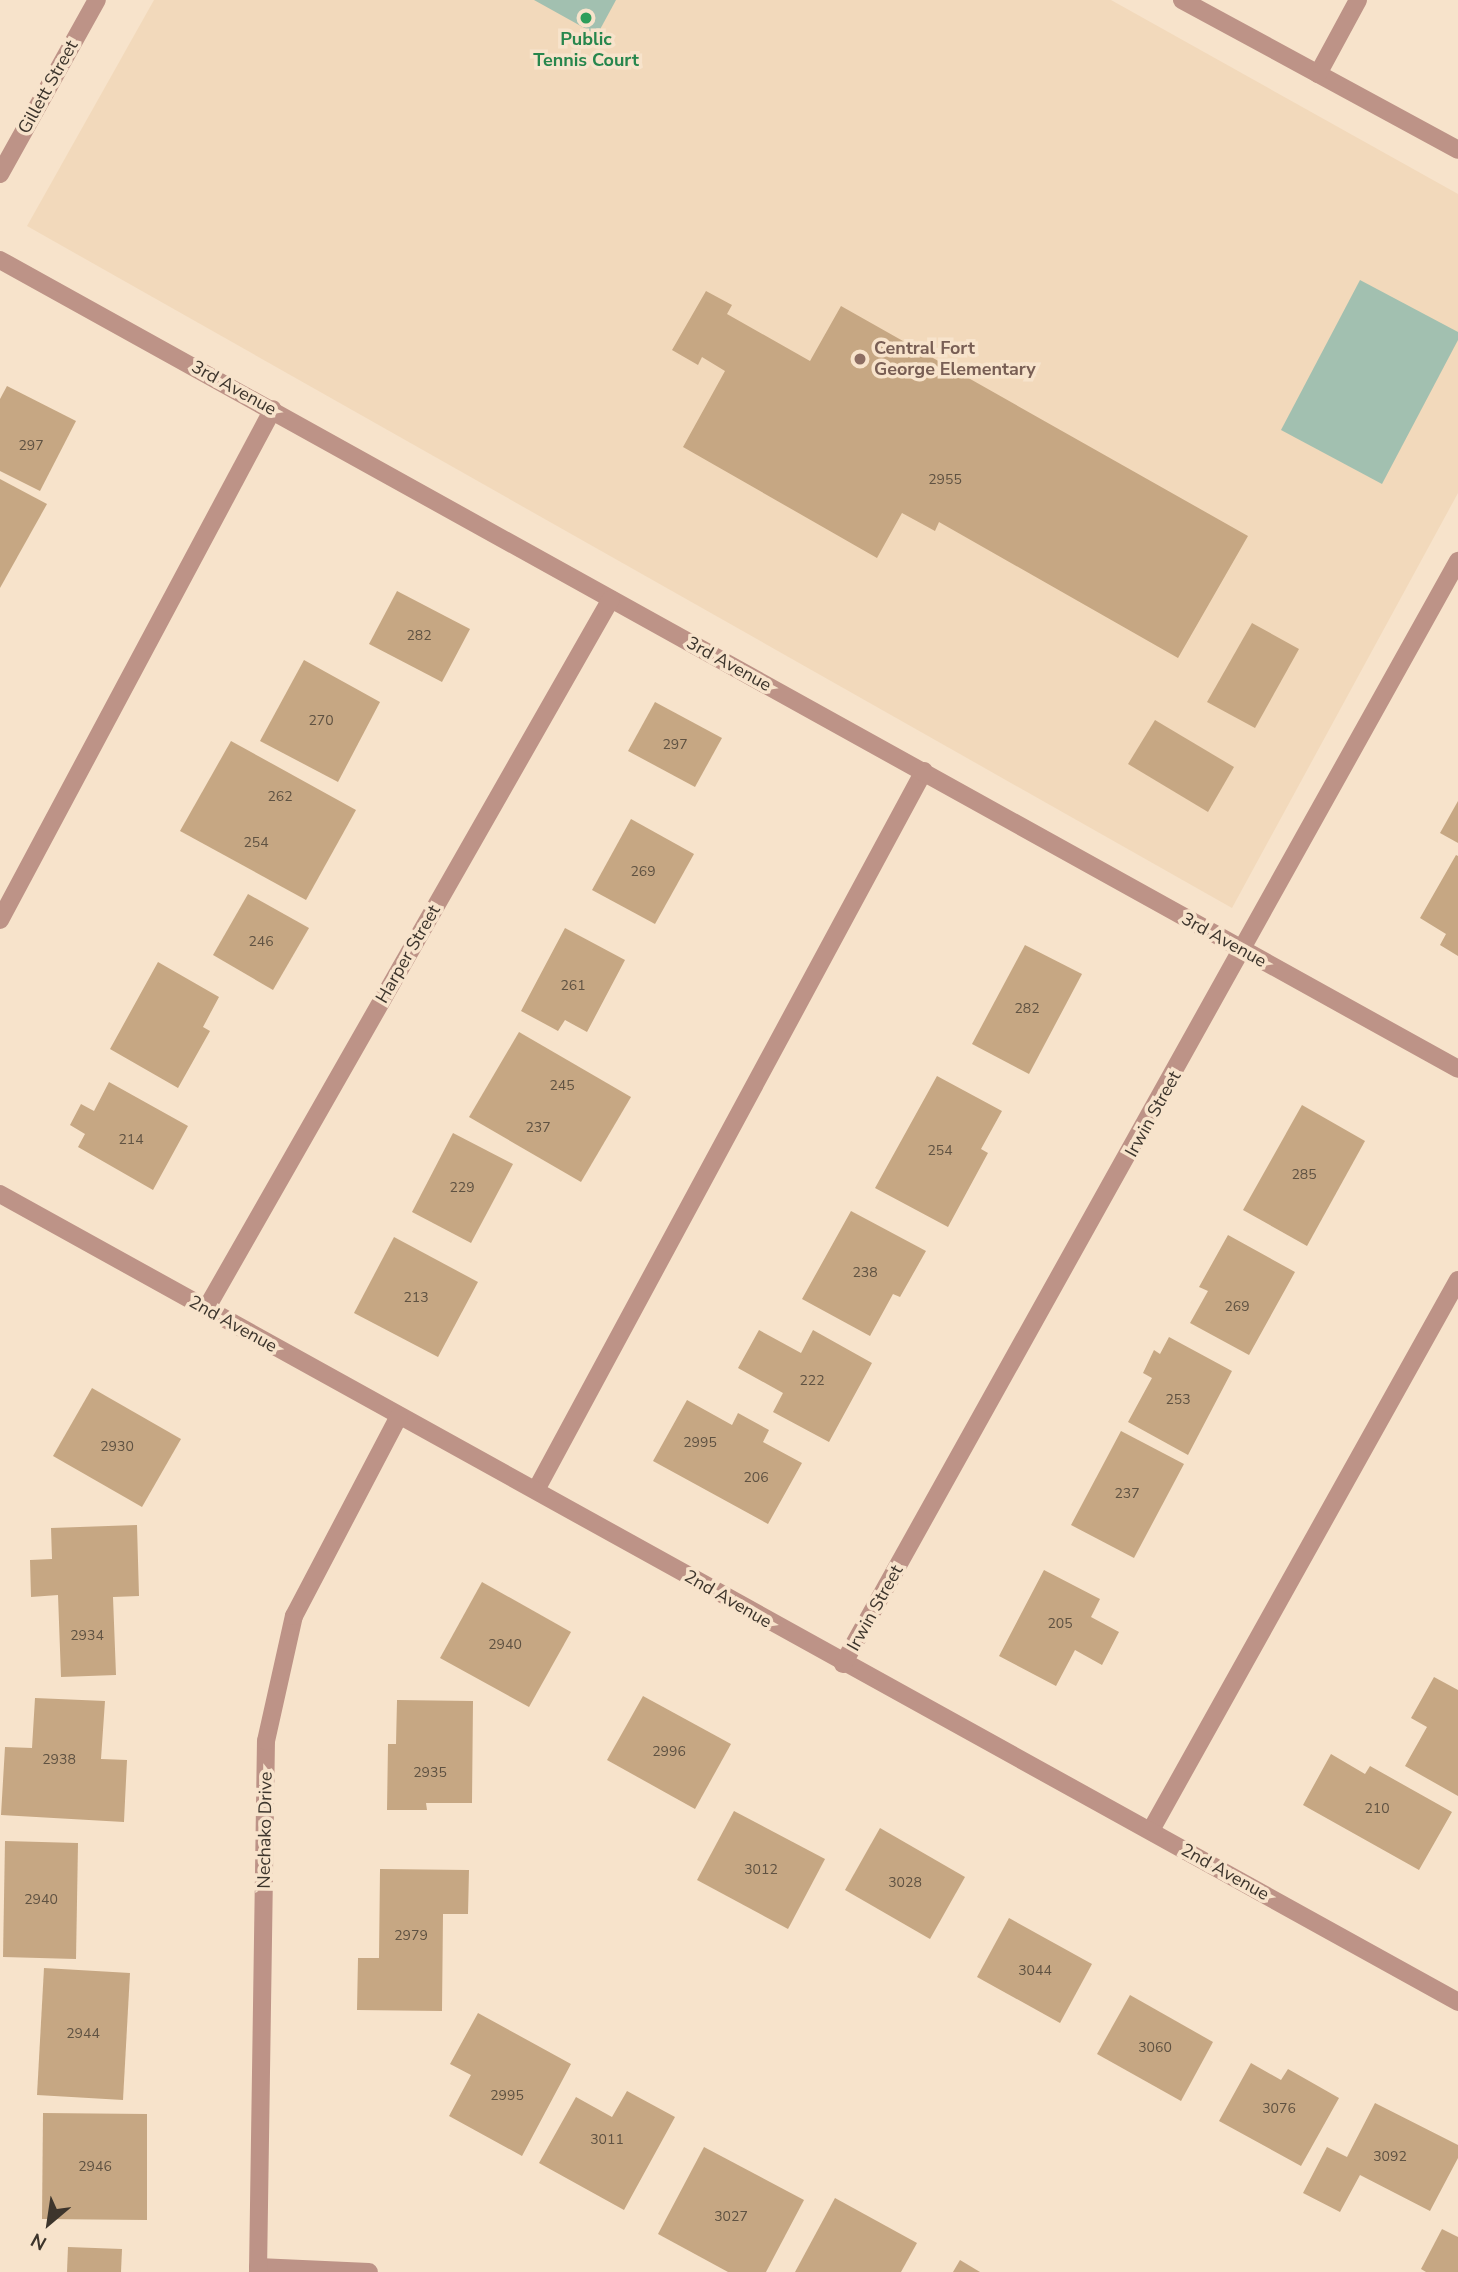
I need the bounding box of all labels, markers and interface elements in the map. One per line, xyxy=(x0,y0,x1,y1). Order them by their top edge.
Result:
marker: Public Tennis Court xyxy=(578,10,594,26)
place label: Public Tennis Court xyxy=(533,29,639,72)
street label: Gillett Street xyxy=(13,37,83,137)
place label: Central Fort George Elementary xyxy=(874,338,1036,380)
marker: Central Fort George Elementary xyxy=(852,351,868,367)
street label: 3rd Avenue xyxy=(188,356,280,420)
house number: 297 xyxy=(18,438,44,454)
house number: 2955 xyxy=(928,472,962,488)
house number: 282 xyxy=(406,628,432,644)
street label: 3rd Avenue xyxy=(683,632,775,696)
house number: 270 xyxy=(308,713,334,729)
house number: 297 xyxy=(662,737,688,753)
house number: 262 xyxy=(267,789,293,805)
house number: 254 xyxy=(243,835,269,851)
house number: 269 xyxy=(630,864,656,880)
street label: Harper Street xyxy=(371,901,445,1007)
street label: 3rd Avenue xyxy=(1178,908,1270,972)
house number: 246 xyxy=(248,934,274,950)
house number: 261 xyxy=(560,978,586,994)
house number: 282 xyxy=(1014,1001,1040,1017)
street label: Irwin Street xyxy=(1121,1067,1185,1161)
house number: 245 xyxy=(549,1078,575,1094)
house number: 237 xyxy=(525,1120,551,1136)
house number: 214 xyxy=(118,1132,144,1148)
house number: 254 xyxy=(927,1143,953,1159)
house number: 285 xyxy=(1291,1167,1317,1183)
house number: 229 xyxy=(449,1180,475,1196)
house number: 238 xyxy=(852,1265,878,1281)
house number: 213 xyxy=(403,1290,429,1306)
street label: 2nd Avenue xyxy=(185,1291,281,1357)
house number: 269 xyxy=(1224,1299,1250,1315)
house number: 222 xyxy=(799,1373,825,1389)
house number: 253 xyxy=(1165,1392,1191,1408)
house number: 2995 xyxy=(683,1435,717,1451)
house number: 2930 xyxy=(100,1439,134,1455)
house number: 206 xyxy=(743,1470,769,1486)
house number: 237 xyxy=(1114,1486,1140,1502)
street label: Irwin Street xyxy=(843,1561,907,1655)
street label: 2nd Avenue xyxy=(680,1565,776,1633)
house number: 205 xyxy=(1047,1616,1073,1632)
house number: 2934 xyxy=(70,1628,104,1644)
house number: 2940 xyxy=(488,1637,522,1653)
house number: 2996 xyxy=(652,1744,686,1760)
house number: 2938 xyxy=(42,1752,76,1768)
house number: 2935 xyxy=(413,1765,447,1781)
street label: Nechako Drive xyxy=(253,1771,277,1889)
house number: 210 xyxy=(1364,1801,1390,1817)
street label: 2nd Avenue xyxy=(1177,1839,1273,1905)
house number: 3012 xyxy=(744,1862,778,1878)
house number: 3028 xyxy=(888,1875,922,1891)
house number: 2940 xyxy=(24,1892,58,1908)
house number: 2979 xyxy=(394,1928,428,1944)
house number: 3044 xyxy=(1018,1963,1052,1979)
house number: 2944 xyxy=(66,2026,100,2042)
house number: 3060 xyxy=(1138,2040,1172,2056)
house number: 2995 xyxy=(490,2088,524,2104)
house number: 3076 xyxy=(1262,2101,1296,2117)
house number: 3011 xyxy=(590,2132,624,2148)
house number: 3092 xyxy=(1373,2149,1407,2165)
house number: 2946 xyxy=(78,2159,112,2175)
north arrow xyxy=(14,2188,84,2258)
house number: 3027 xyxy=(714,2209,748,2225)
text: N xyxy=(26,2227,51,2256)

